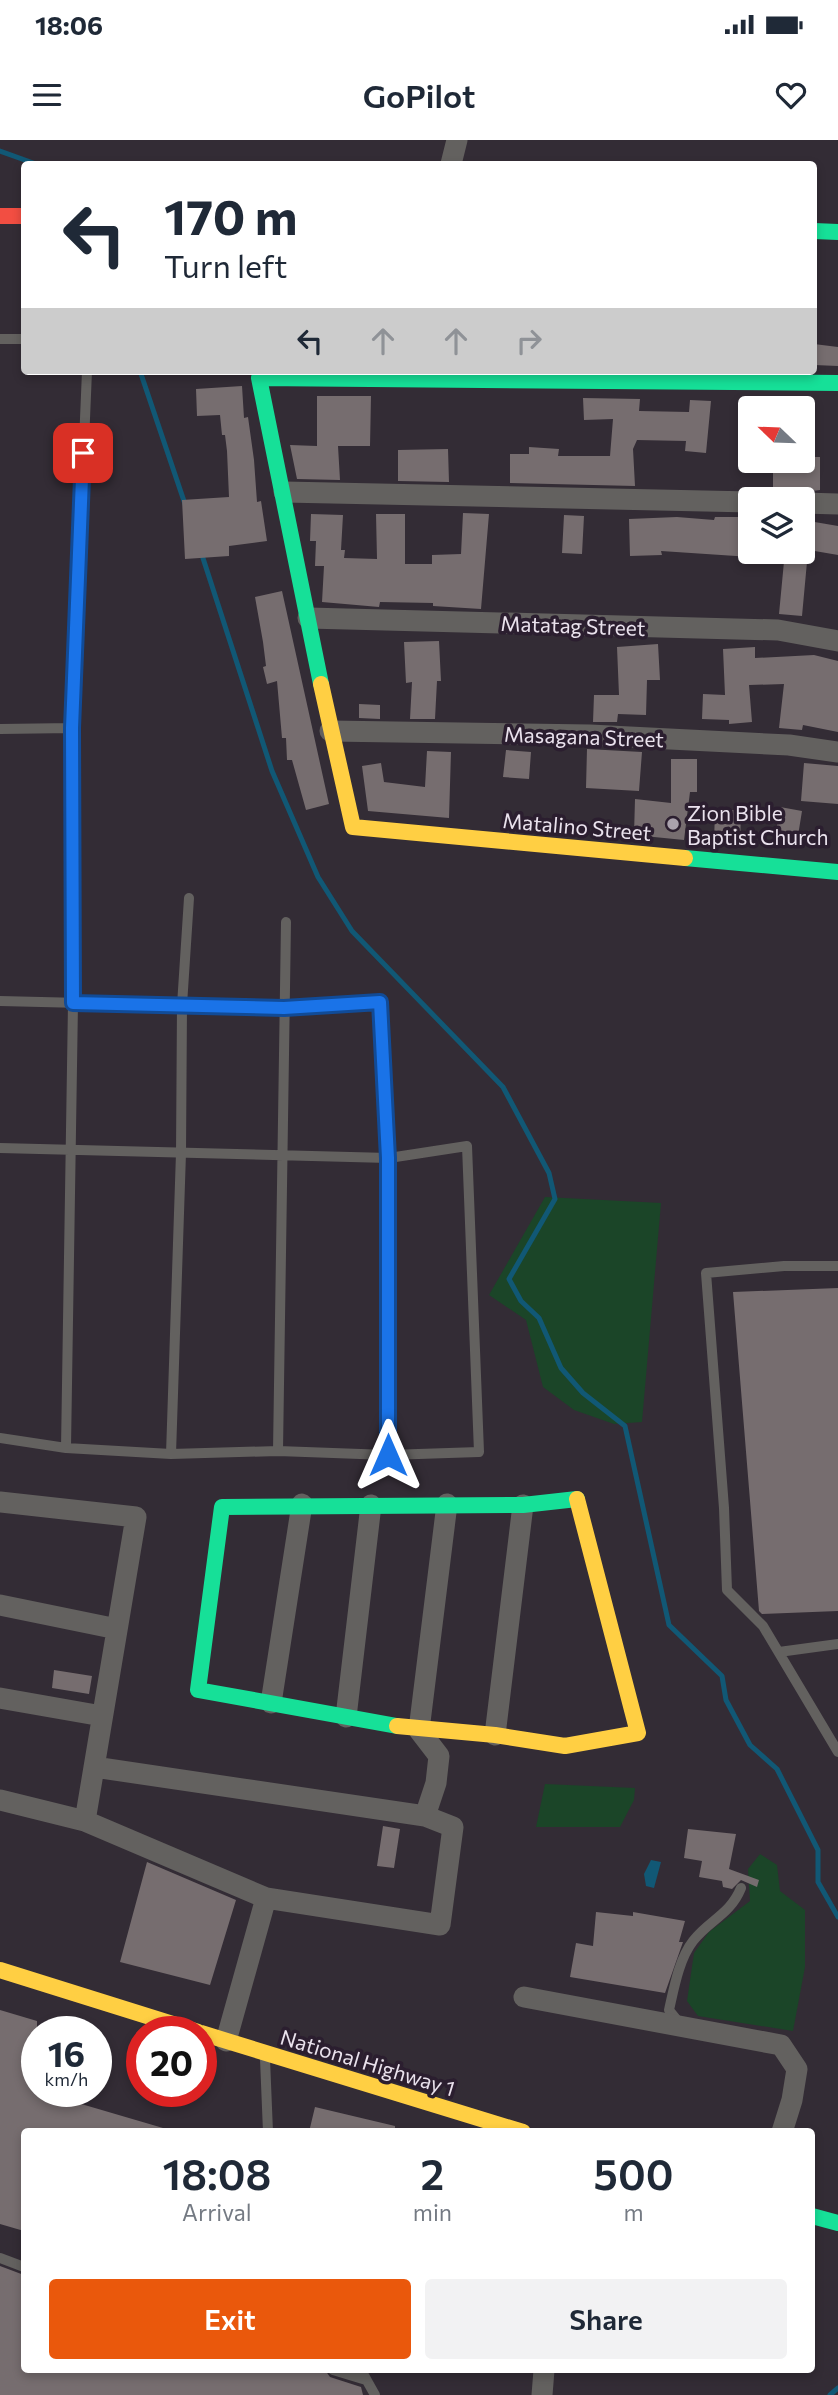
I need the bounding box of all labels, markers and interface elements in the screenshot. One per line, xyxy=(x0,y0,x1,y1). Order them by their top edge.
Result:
text: 18:06 xyxy=(35,9,103,40)
text: GoPilot xyxy=(363,75,475,115)
icon: menu xyxy=(28,76,66,114)
icon: heart xyxy=(772,76,810,114)
text: 170 m xyxy=(164,185,297,245)
icon: left xyxy=(49,189,140,280)
text: Turn left xyxy=(164,245,288,285)
icon: left xyxy=(291,322,329,360)
icon: ahead xyxy=(364,322,402,360)
icon: ahead xyxy=(437,322,475,360)
icon: right xyxy=(510,322,548,360)
north arrow xyxy=(738,396,816,472)
map controls xyxy=(738,396,815,564)
pin xyxy=(53,423,113,483)
icon: arrive xyxy=(64,434,102,472)
button: layers xyxy=(738,487,815,564)
street label: Matatag Street xyxy=(500,610,646,640)
street label: Masagana Street xyxy=(504,721,664,751)
place label: Zion Bible Baptist Church xyxy=(687,800,829,849)
street label: Matalino Street xyxy=(502,807,652,845)
marker: Zion Bible Baptist Church xyxy=(665,816,681,832)
position arrow xyxy=(351,1418,425,1492)
speed limit sign: 20 xyxy=(126,2016,217,2107)
street label: National Highway 1 xyxy=(278,2024,458,2100)
text: 16 xyxy=(48,2031,85,2074)
text: km/h xyxy=(45,2068,88,2090)
text: 18:08 xyxy=(163,2147,271,2199)
text: 2 xyxy=(421,2147,444,2199)
text: 500 xyxy=(594,2147,673,2199)
text: Arrival xyxy=(182,2198,252,2226)
text: min xyxy=(413,2198,452,2226)
text: m xyxy=(623,2198,644,2226)
button: Exit xyxy=(49,2279,411,2359)
button: Share xyxy=(425,2279,787,2359)

